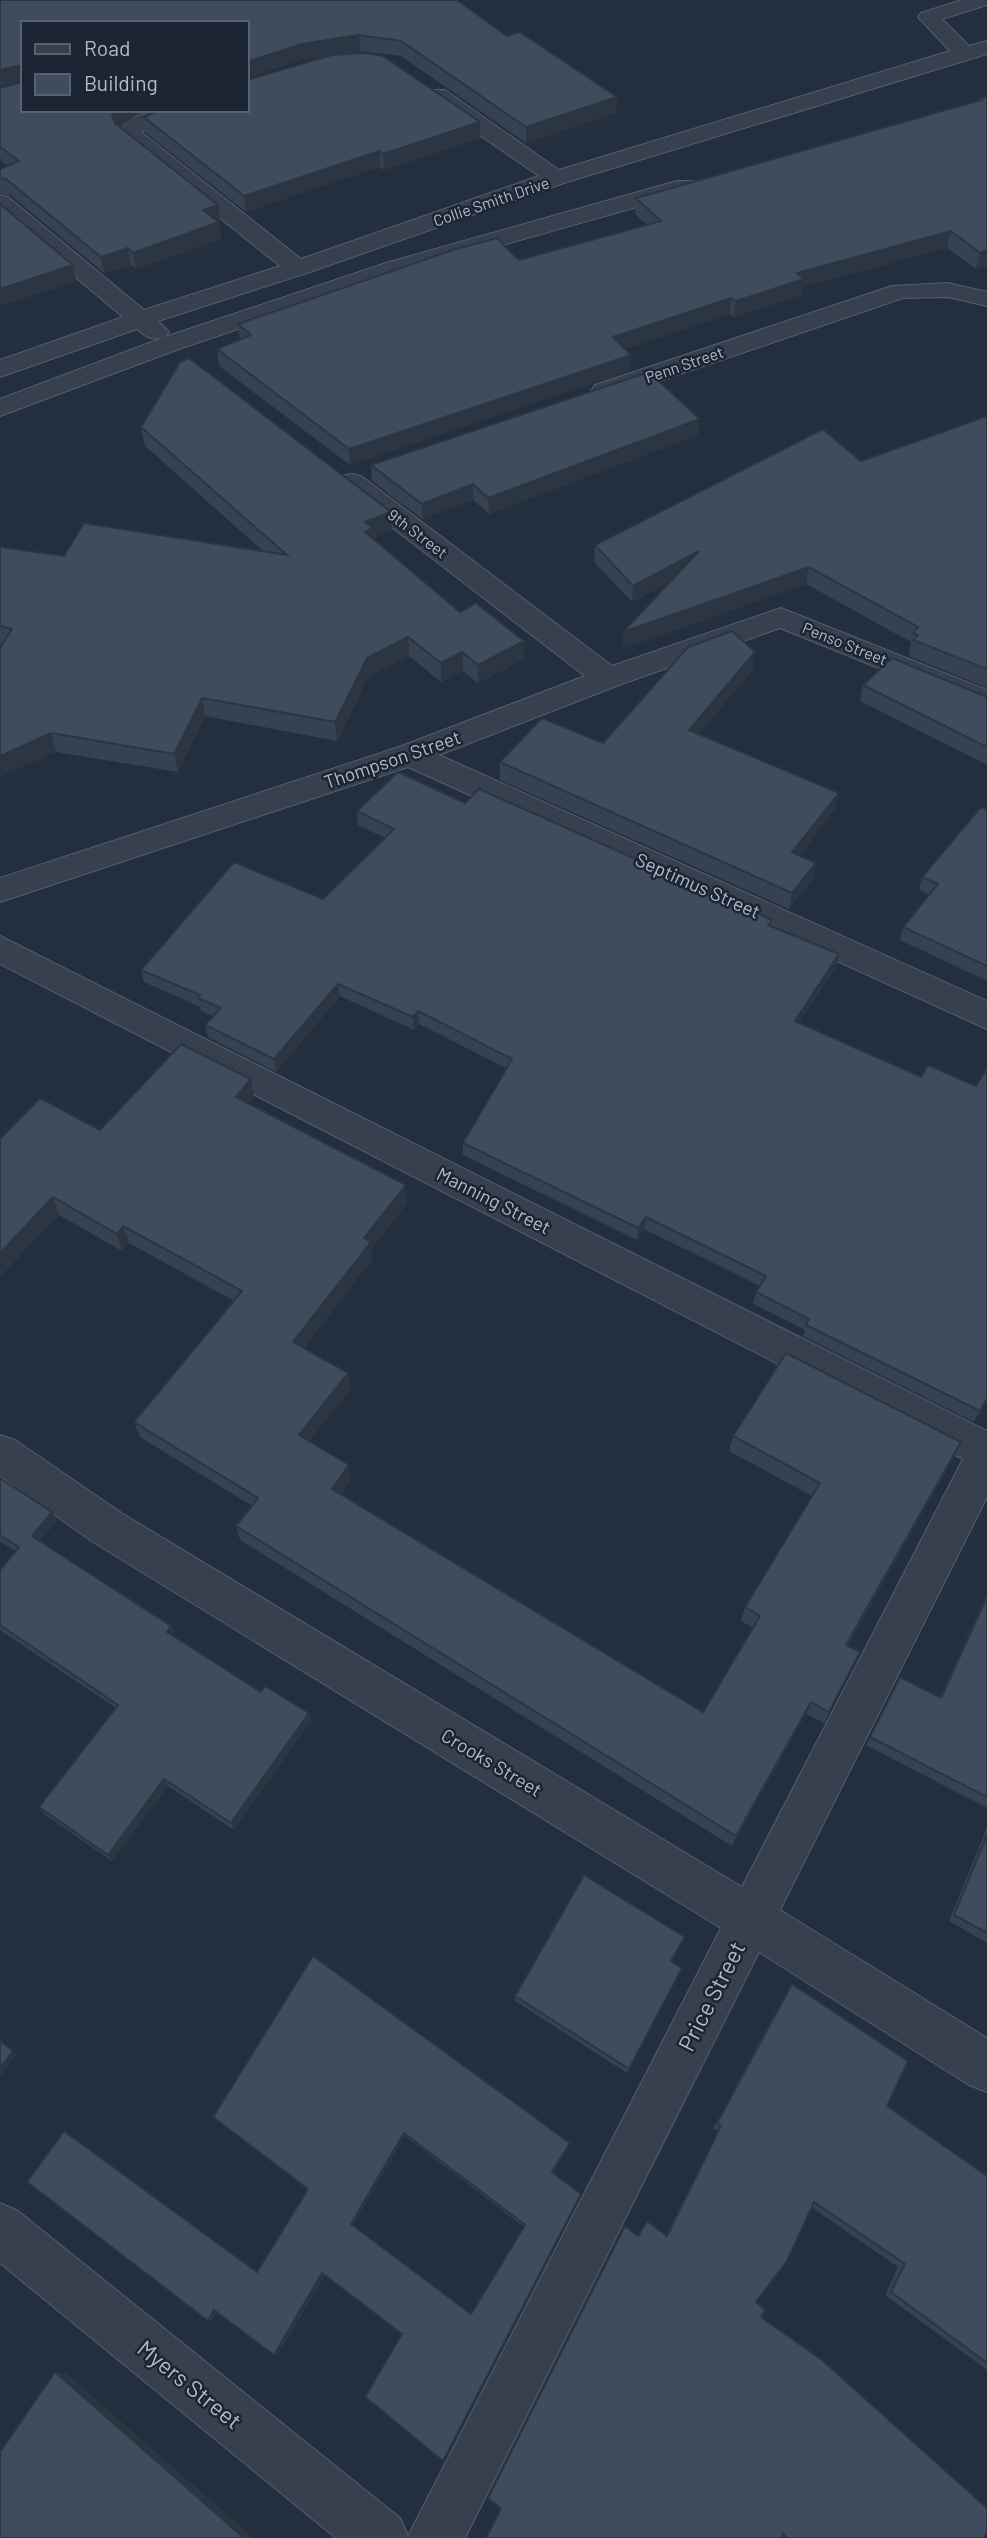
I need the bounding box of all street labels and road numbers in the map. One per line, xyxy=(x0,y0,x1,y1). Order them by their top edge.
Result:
street label: Collie Smith Drive xyxy=(430,172,552,230)
street label: Penn Street xyxy=(642,342,726,386)
street label: 9th Street xyxy=(384,504,452,562)
street label: Penso Street xyxy=(800,617,890,669)
street label: Thompson Street xyxy=(321,725,463,793)
street label: Septimus Street xyxy=(632,847,764,923)
street label: Manning Street xyxy=(433,1161,555,1239)
street label: Crooks Street xyxy=(438,1723,546,1801)
street label: Price Street xyxy=(671,1936,751,2056)
street label: Myers Street xyxy=(132,2334,248,2434)

